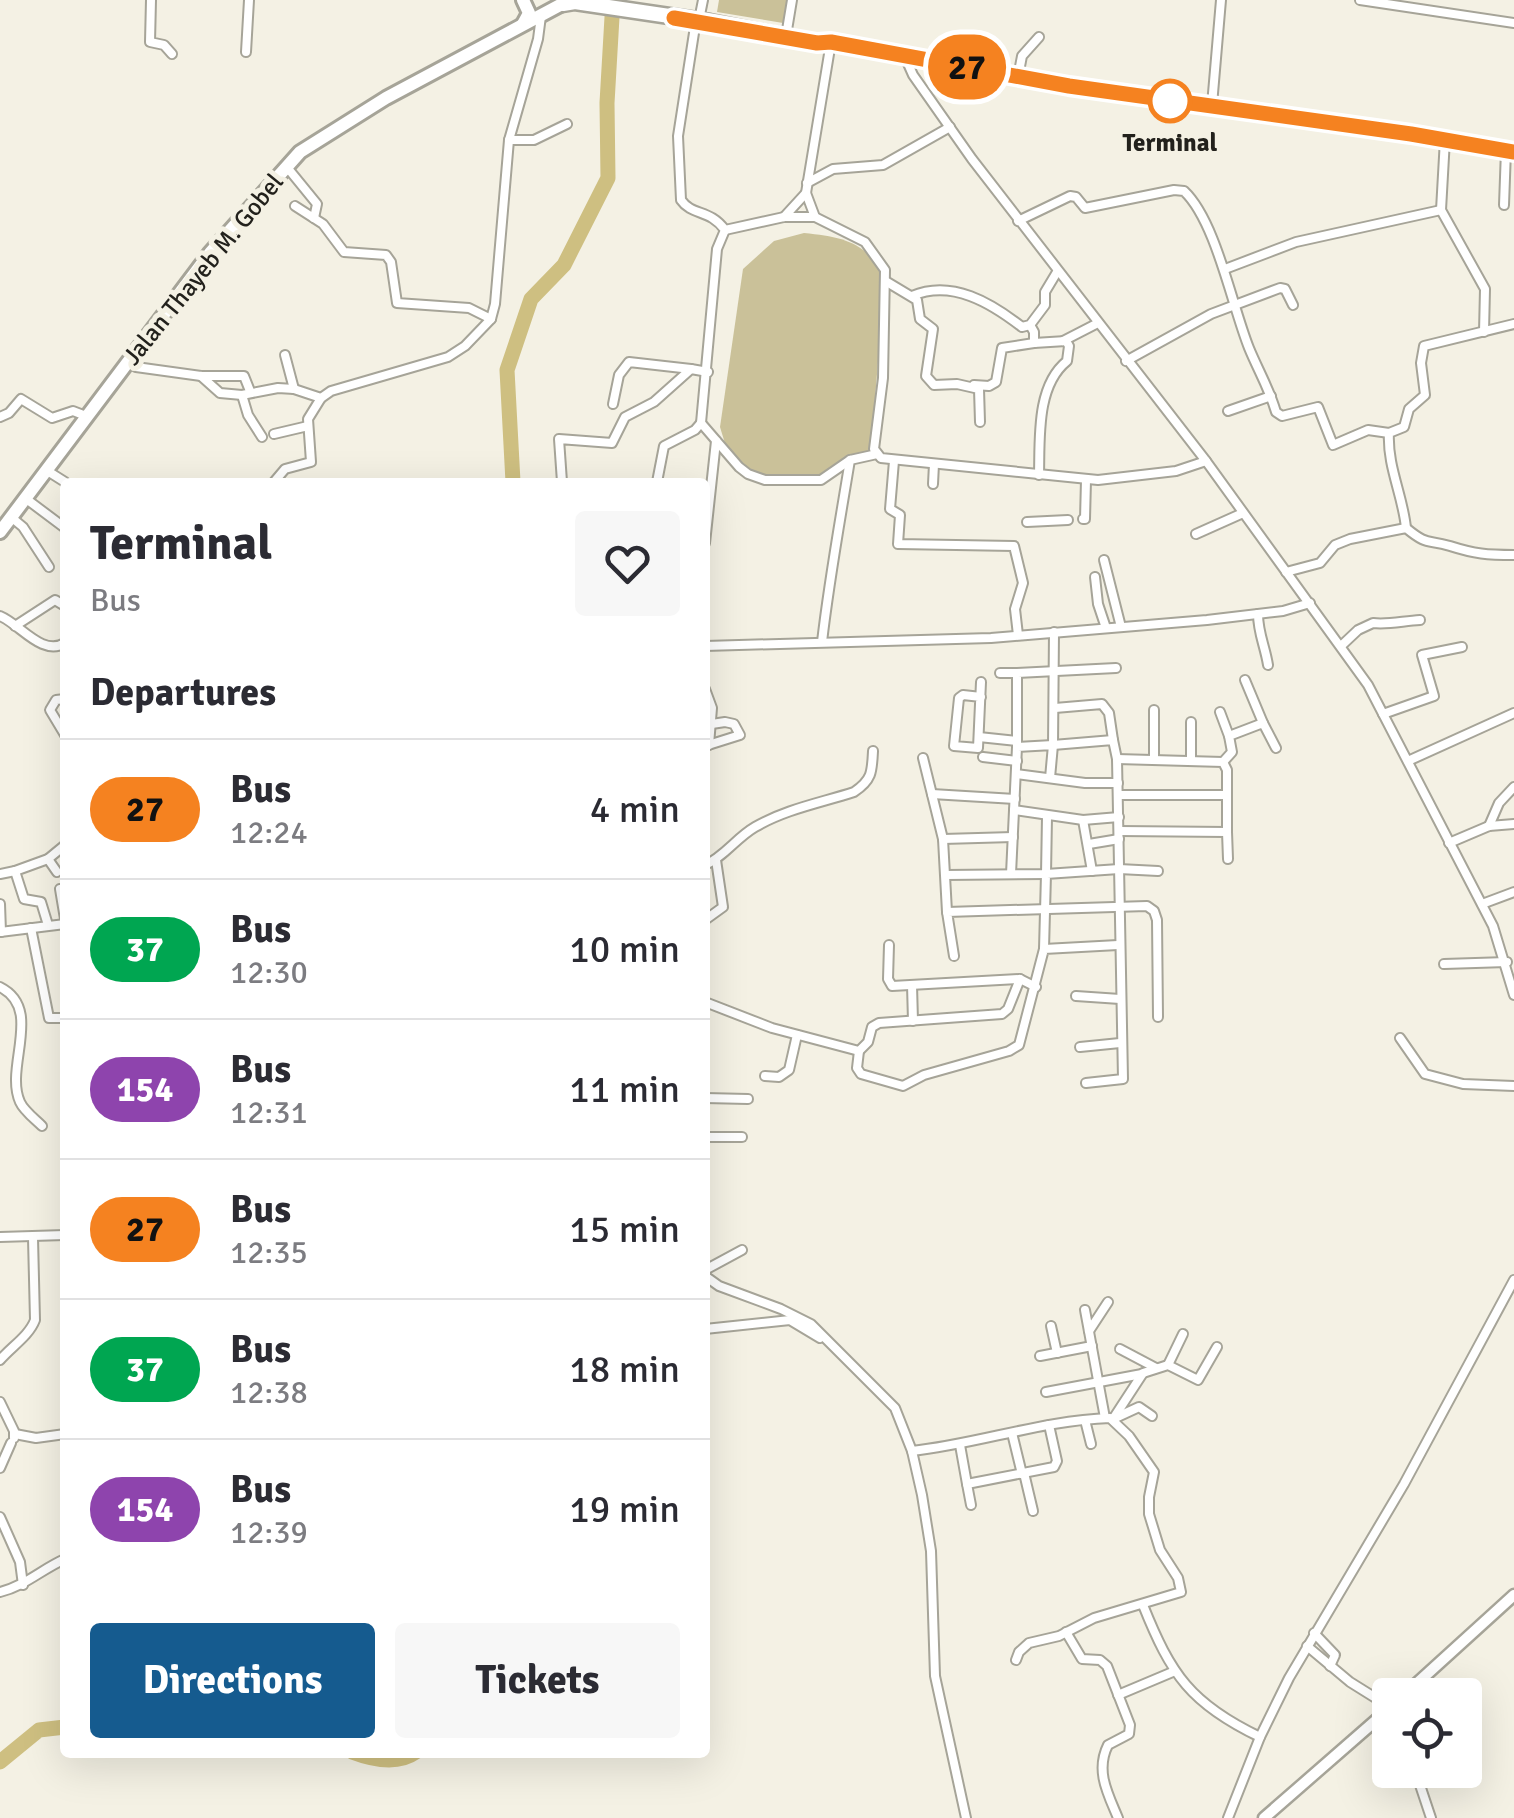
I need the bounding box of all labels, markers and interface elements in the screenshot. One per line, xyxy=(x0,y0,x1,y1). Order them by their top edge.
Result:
line badge: 27 xyxy=(922,34,1012,100)
text: 27 xyxy=(948,46,986,89)
marker: Terminal xyxy=(1149,80,1191,122)
place label: Terminal xyxy=(1123,127,1218,158)
street label: Jalan Thayeb M. Gobel xyxy=(116,167,290,371)
button: heart xyxy=(575,511,680,616)
text: Terminal xyxy=(90,514,272,573)
text: Bus xyxy=(90,581,141,620)
text: Departures xyxy=(90,669,276,716)
text: Bus xyxy=(230,766,291,813)
text: 4 min xyxy=(590,786,680,833)
text: 27 xyxy=(126,788,164,831)
text: 12:24 xyxy=(230,813,308,852)
text: Bus xyxy=(230,906,291,953)
text: 10 min xyxy=(569,926,680,973)
text: 37 xyxy=(126,928,164,971)
text: 12:30 xyxy=(230,953,308,992)
text: Bus xyxy=(230,1046,291,1093)
text: 11 min xyxy=(569,1066,680,1113)
text: 154 xyxy=(117,1068,173,1111)
text: 12:31 xyxy=(230,1093,308,1132)
text: Bus xyxy=(230,1186,291,1233)
text: 15 min xyxy=(569,1206,680,1253)
text: 27 xyxy=(126,1208,164,1251)
text: 12:35 xyxy=(230,1233,308,1272)
text: Bus xyxy=(230,1326,291,1373)
text: 18 min xyxy=(569,1346,680,1393)
text: 37 xyxy=(126,1348,164,1391)
text: 12:38 xyxy=(230,1373,308,1412)
text: Bus xyxy=(230,1466,291,1513)
text: 19 min xyxy=(569,1486,680,1533)
text: 154 xyxy=(117,1488,173,1531)
text: 12:39 xyxy=(230,1513,308,1552)
button: Directions xyxy=(90,1623,375,1738)
button: Tickets xyxy=(395,1623,680,1738)
map controls xyxy=(1372,1678,1482,1788)
button: locate xyxy=(1372,1678,1482,1788)

